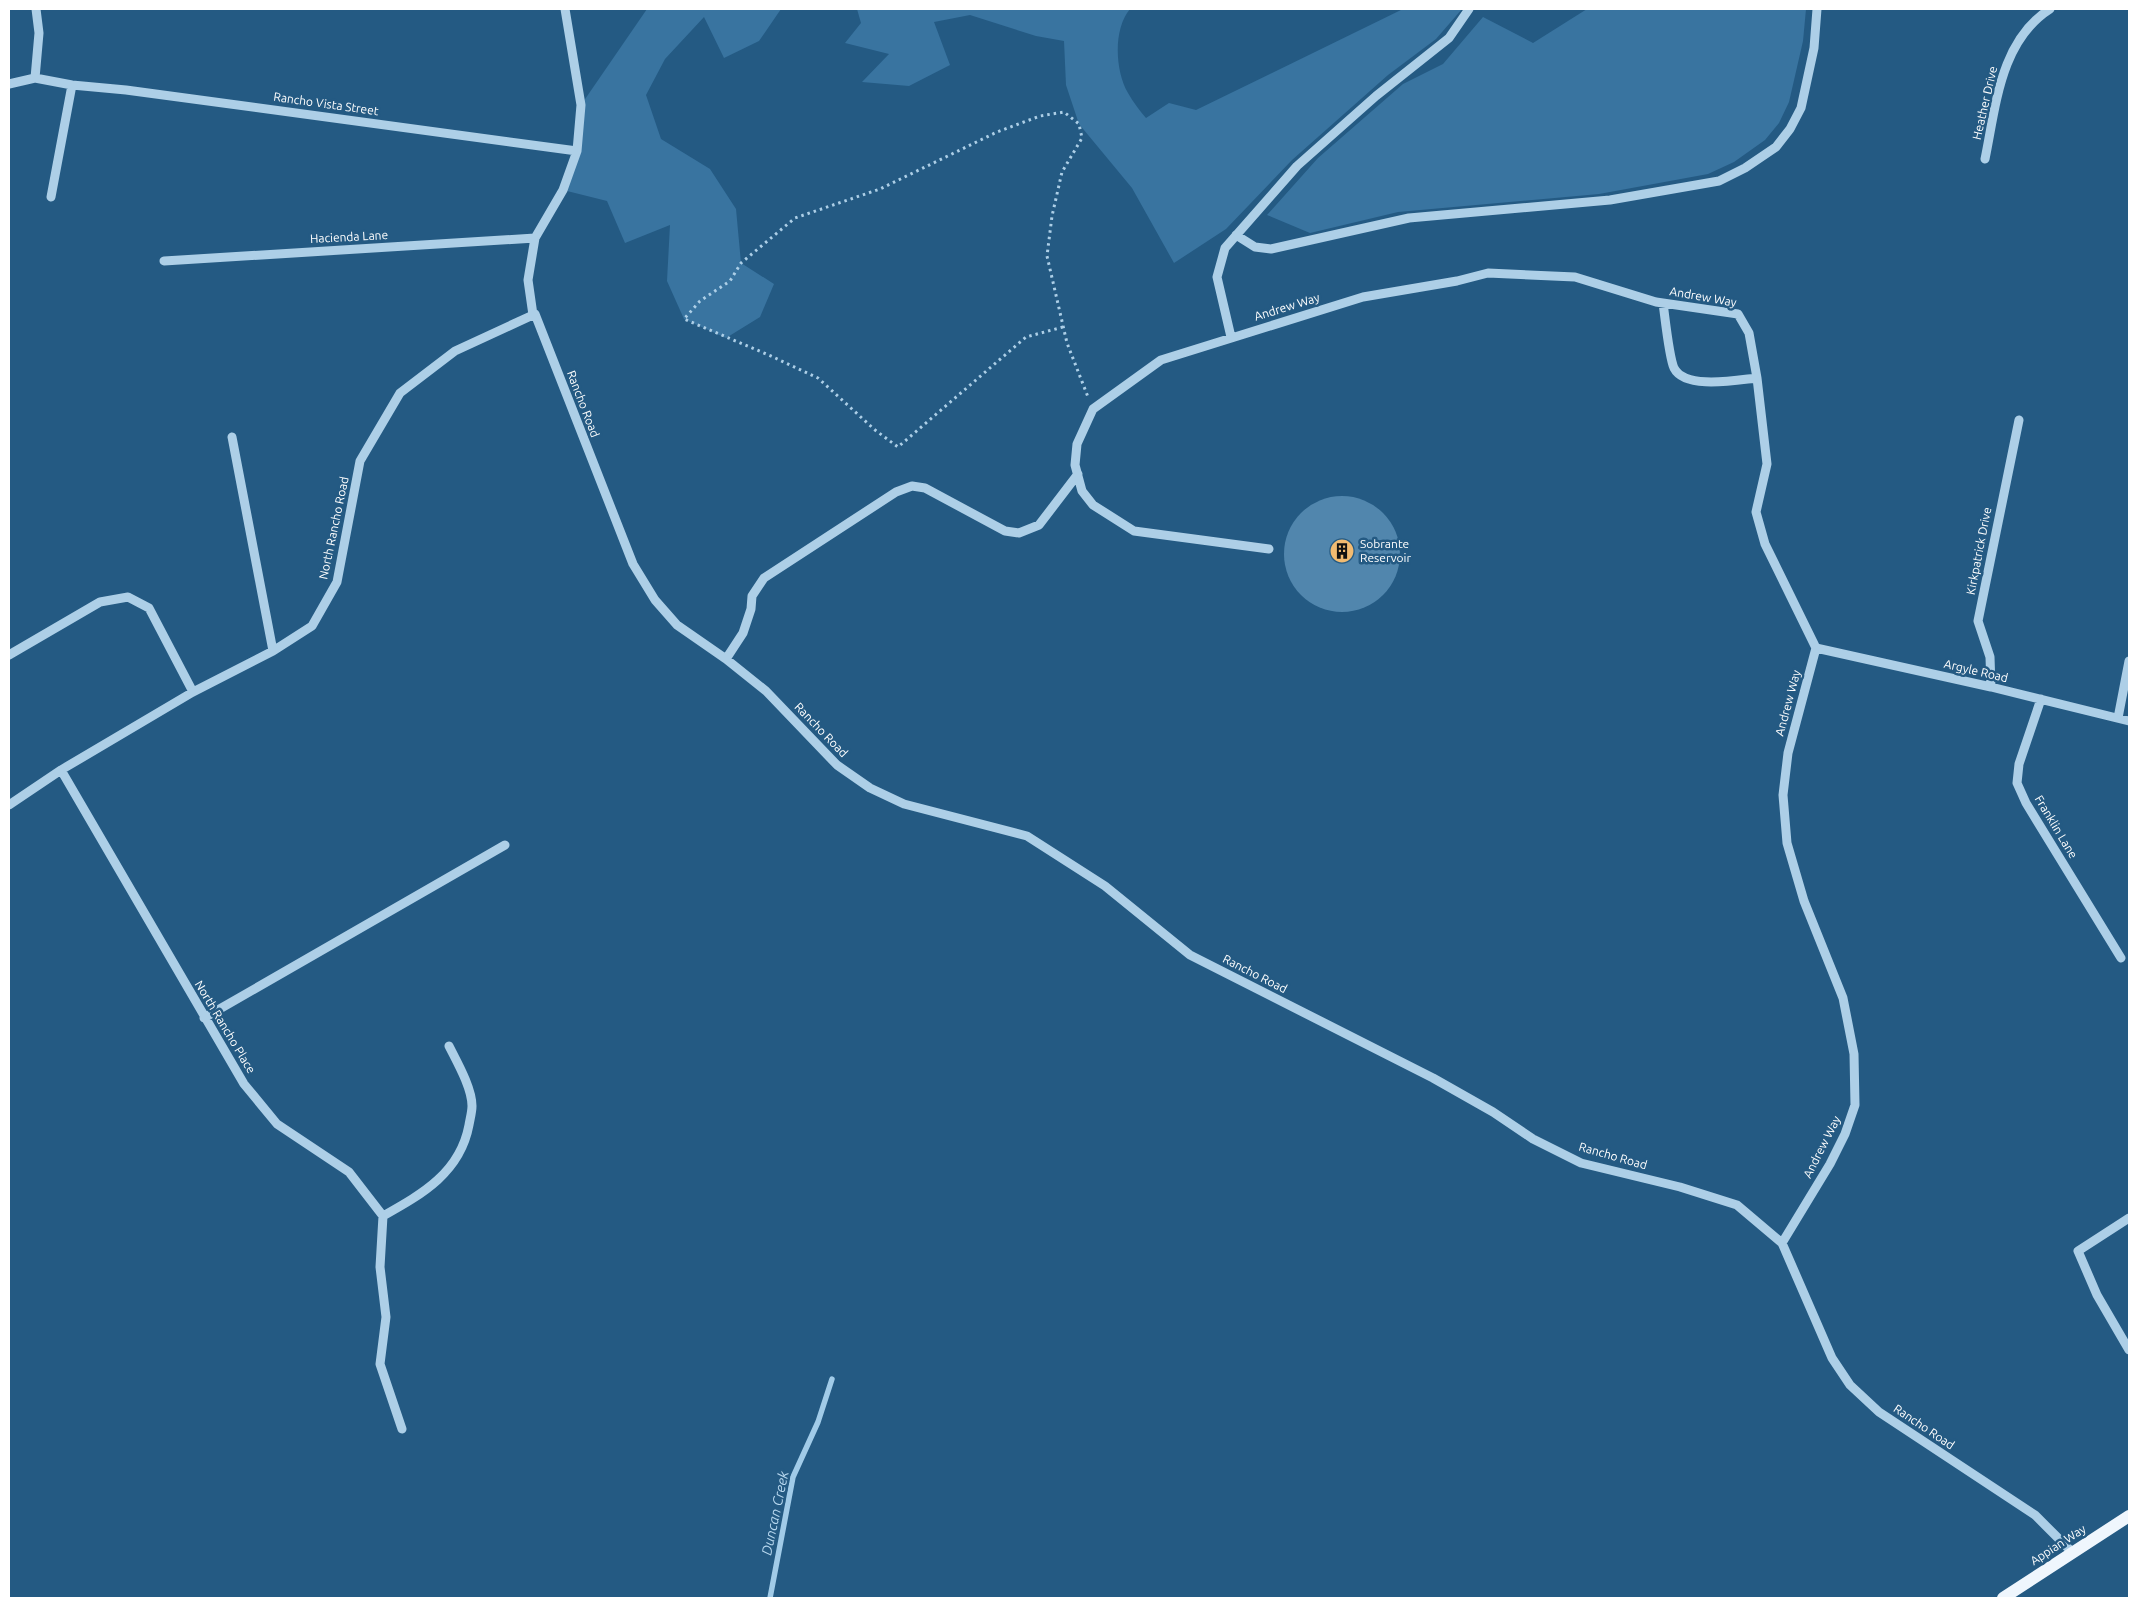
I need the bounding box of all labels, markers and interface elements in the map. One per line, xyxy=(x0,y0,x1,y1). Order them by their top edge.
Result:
street label: Heather Drive xyxy=(1970,65,1999,141)
street label: Rancho Vista Street xyxy=(273,90,380,117)
street label: Hacienda Lane xyxy=(310,228,388,245)
street label: Andrew Way xyxy=(1669,284,1738,309)
street label: Andrew Way xyxy=(1253,290,1321,323)
street label: Rancho Road xyxy=(565,369,602,439)
street label: North Rancho Road xyxy=(316,475,351,581)
street label: Kirkpatrick Drive xyxy=(1964,506,1993,596)
place label: Sobrante Reservoir xyxy=(1360,537,1411,564)
building icon: Sobrante Reservoir xyxy=(1329,538,1355,564)
street label: Argyle Road xyxy=(1943,657,2009,684)
street label: Andrew Way xyxy=(1772,668,1803,737)
street label: Rancho Road xyxy=(792,700,850,759)
street label: Franklin Lane xyxy=(2033,793,2080,861)
street label: Rancho Road xyxy=(1221,952,1290,995)
street label: North Rancho Place xyxy=(193,978,258,1075)
street label: Andrew Way xyxy=(1800,1113,1843,1180)
street label: Rancho Road xyxy=(1578,1140,1649,1171)
street label: Rancho Road xyxy=(1891,1402,1957,1452)
water label: Duncan Creek xyxy=(758,1469,792,1557)
street label: Appian Way xyxy=(2028,1522,2088,1567)

